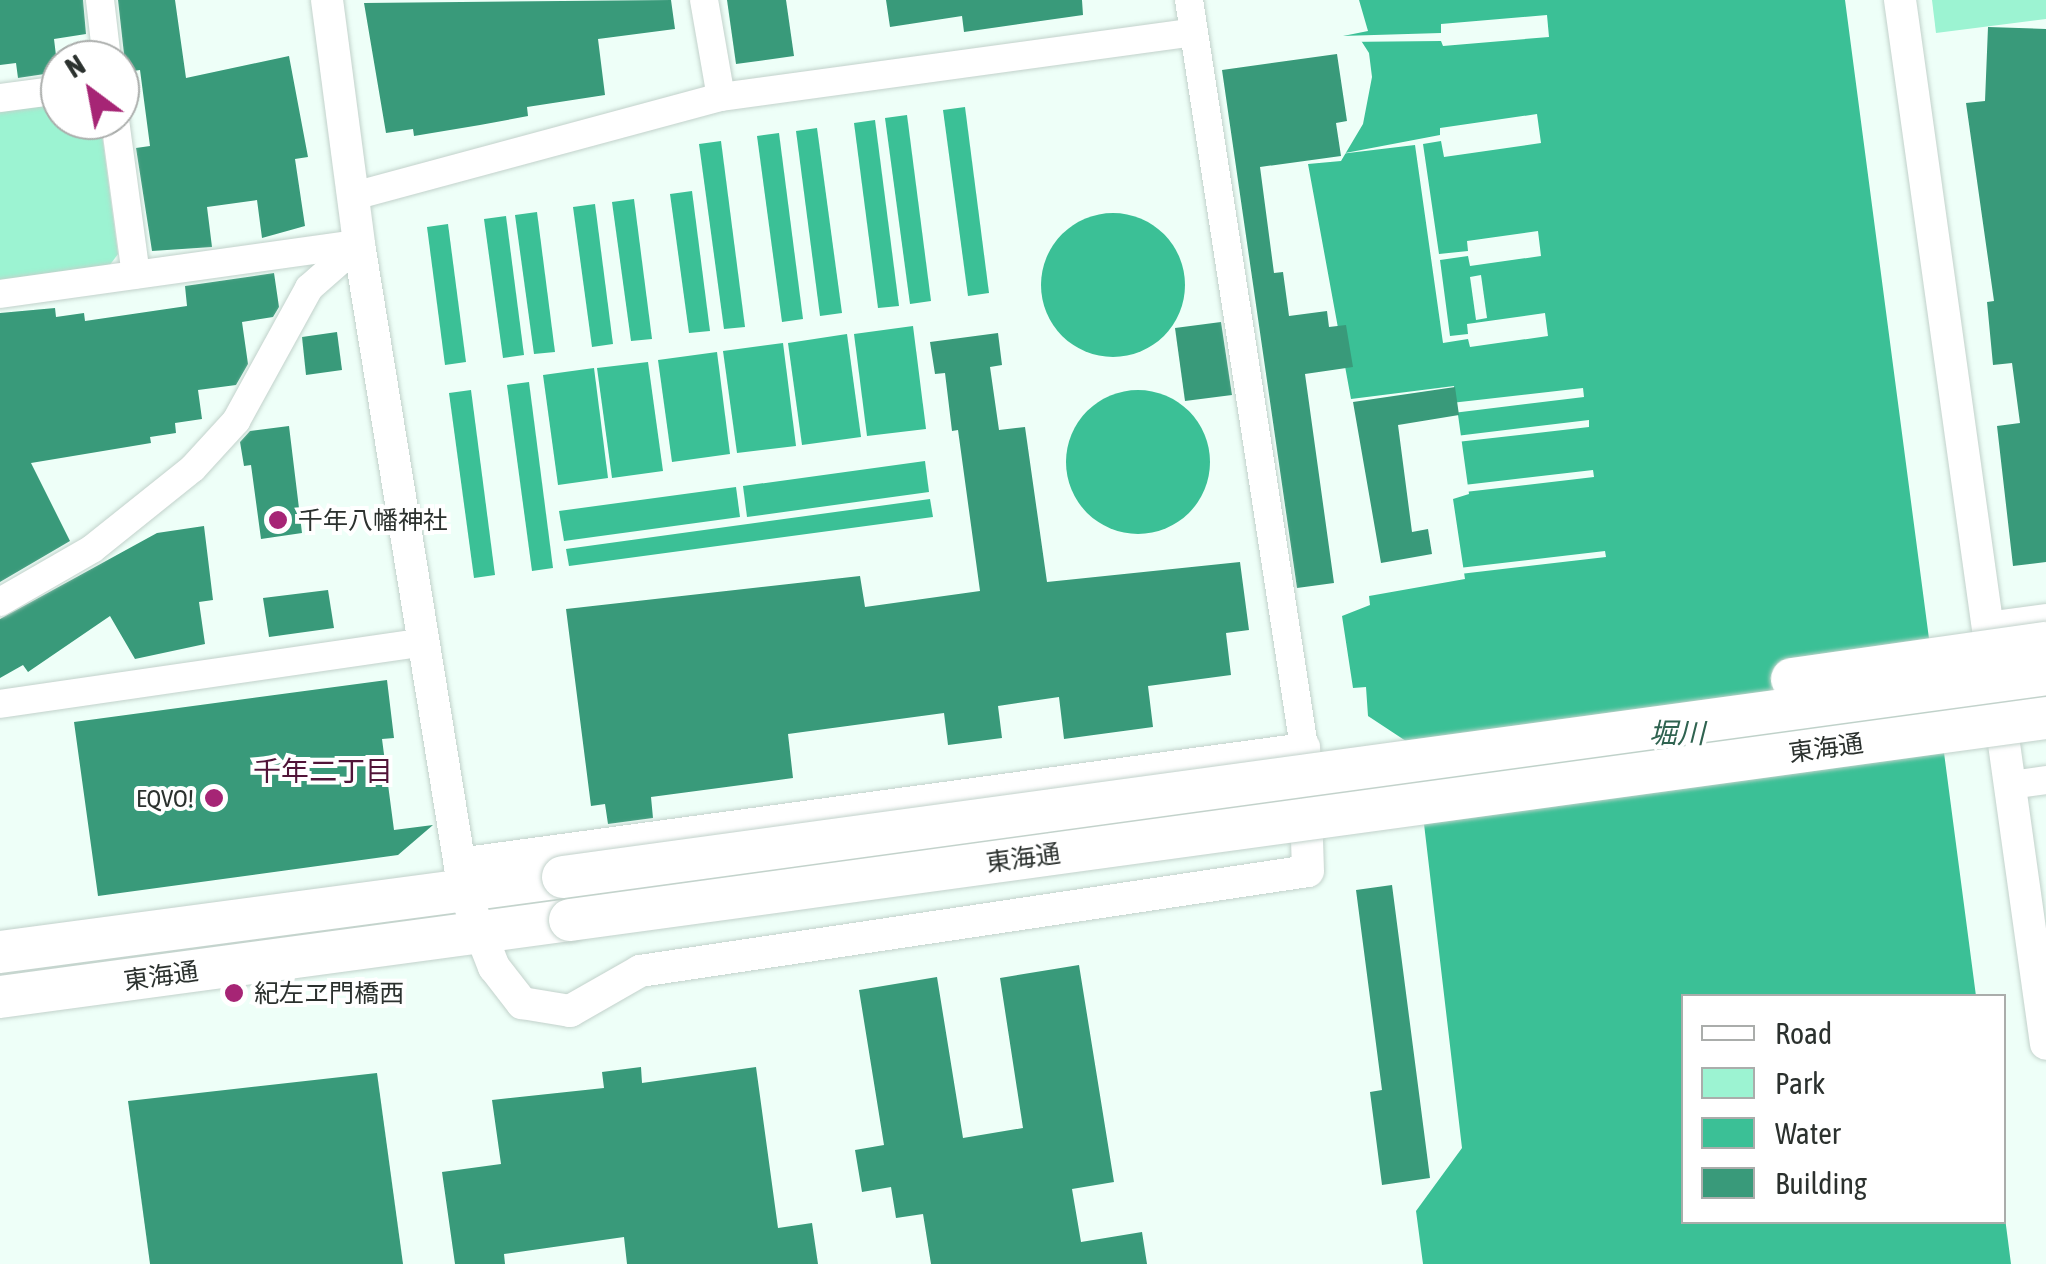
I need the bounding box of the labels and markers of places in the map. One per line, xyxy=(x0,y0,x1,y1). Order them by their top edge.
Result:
place label: 千年八幡神社 xyxy=(298,505,448,535)
marker: 千年八幡神社 xyxy=(267,509,289,531)
place label: EQVO! xyxy=(136,783,194,813)
marker: EQVO! xyxy=(203,787,225,809)
place label: 紀左ヱ門橋西 xyxy=(254,978,404,1008)
marker: 紀左ヱ門橋西 xyxy=(223,982,245,1004)

